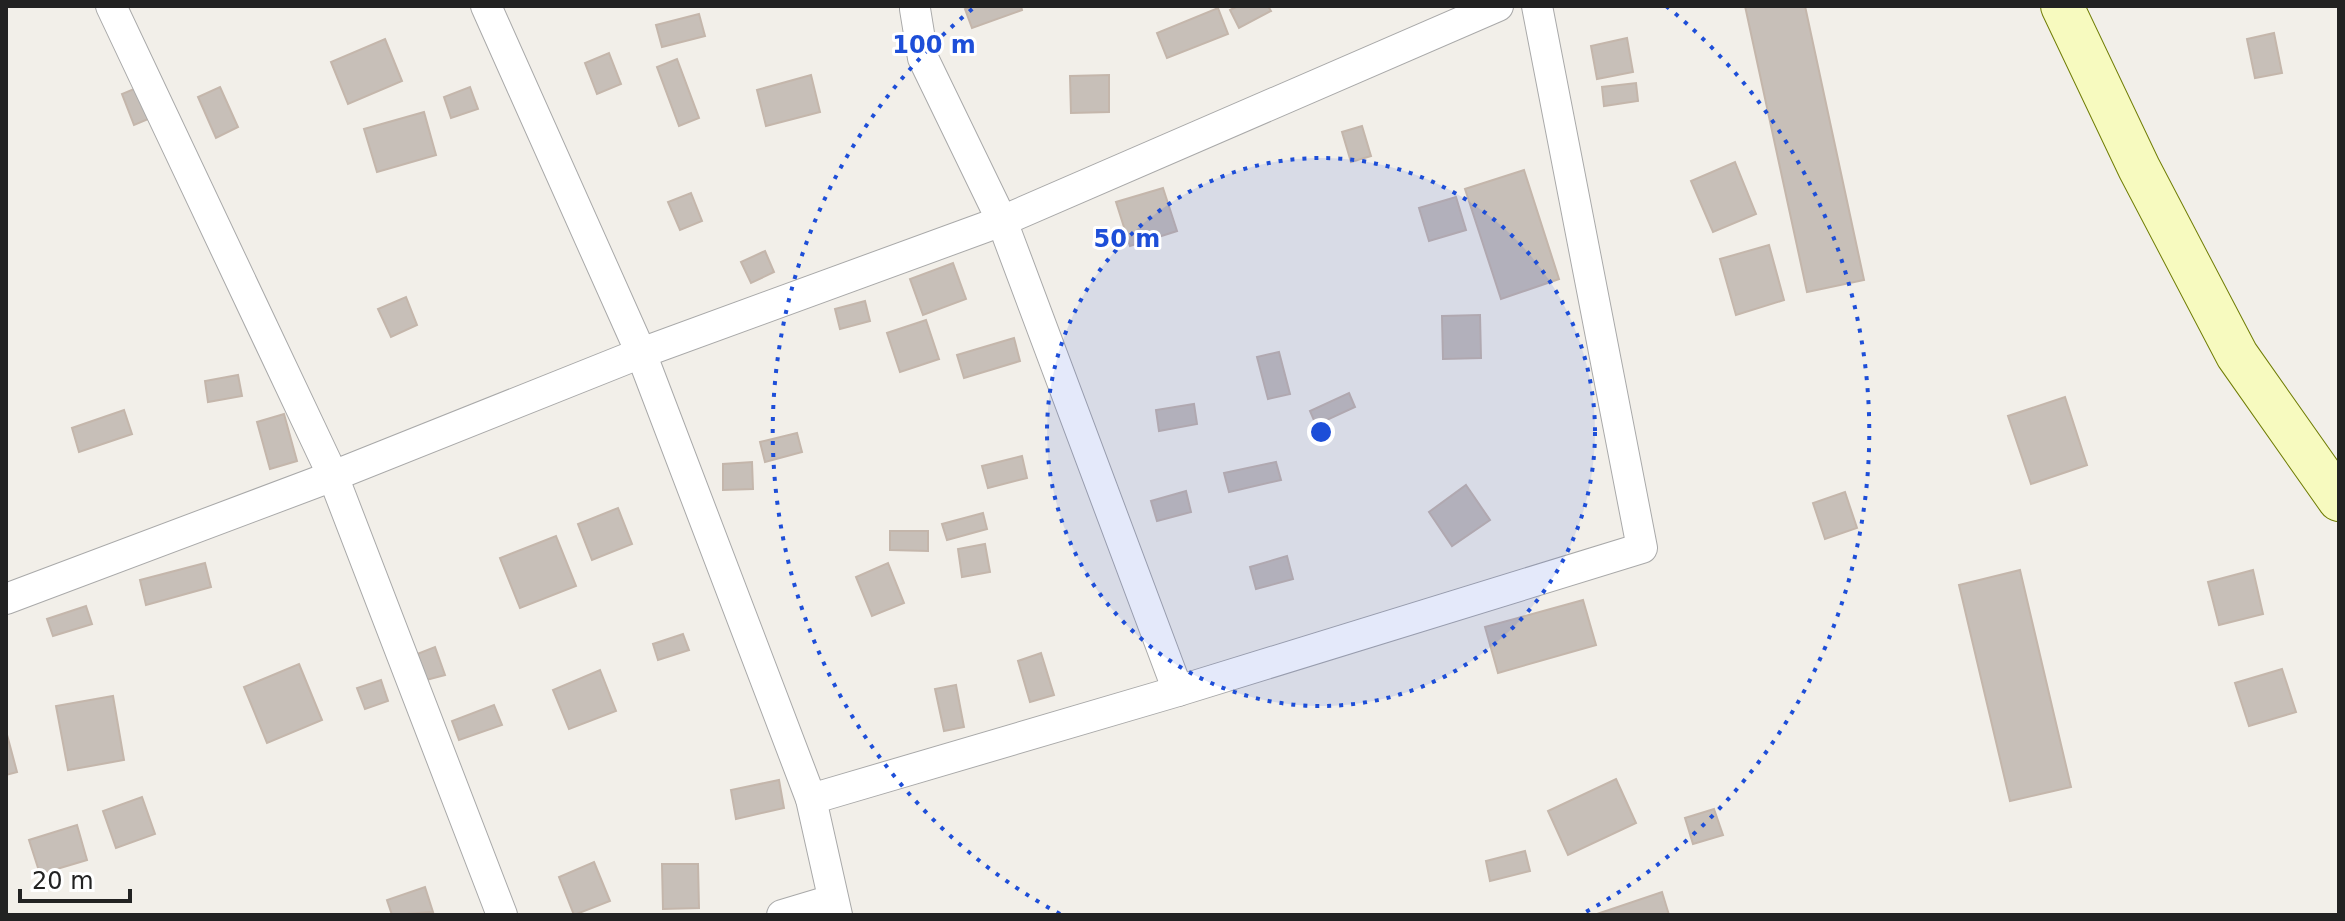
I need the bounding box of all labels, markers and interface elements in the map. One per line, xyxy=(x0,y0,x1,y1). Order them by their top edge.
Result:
text: 100 m xyxy=(892,31,976,59)
text: 50 m xyxy=(1094,225,1160,253)
centre of rings xyxy=(1307,418,1335,446)
scale bar xyxy=(20,853,130,903)
text: 20 m xyxy=(32,867,94,895)

